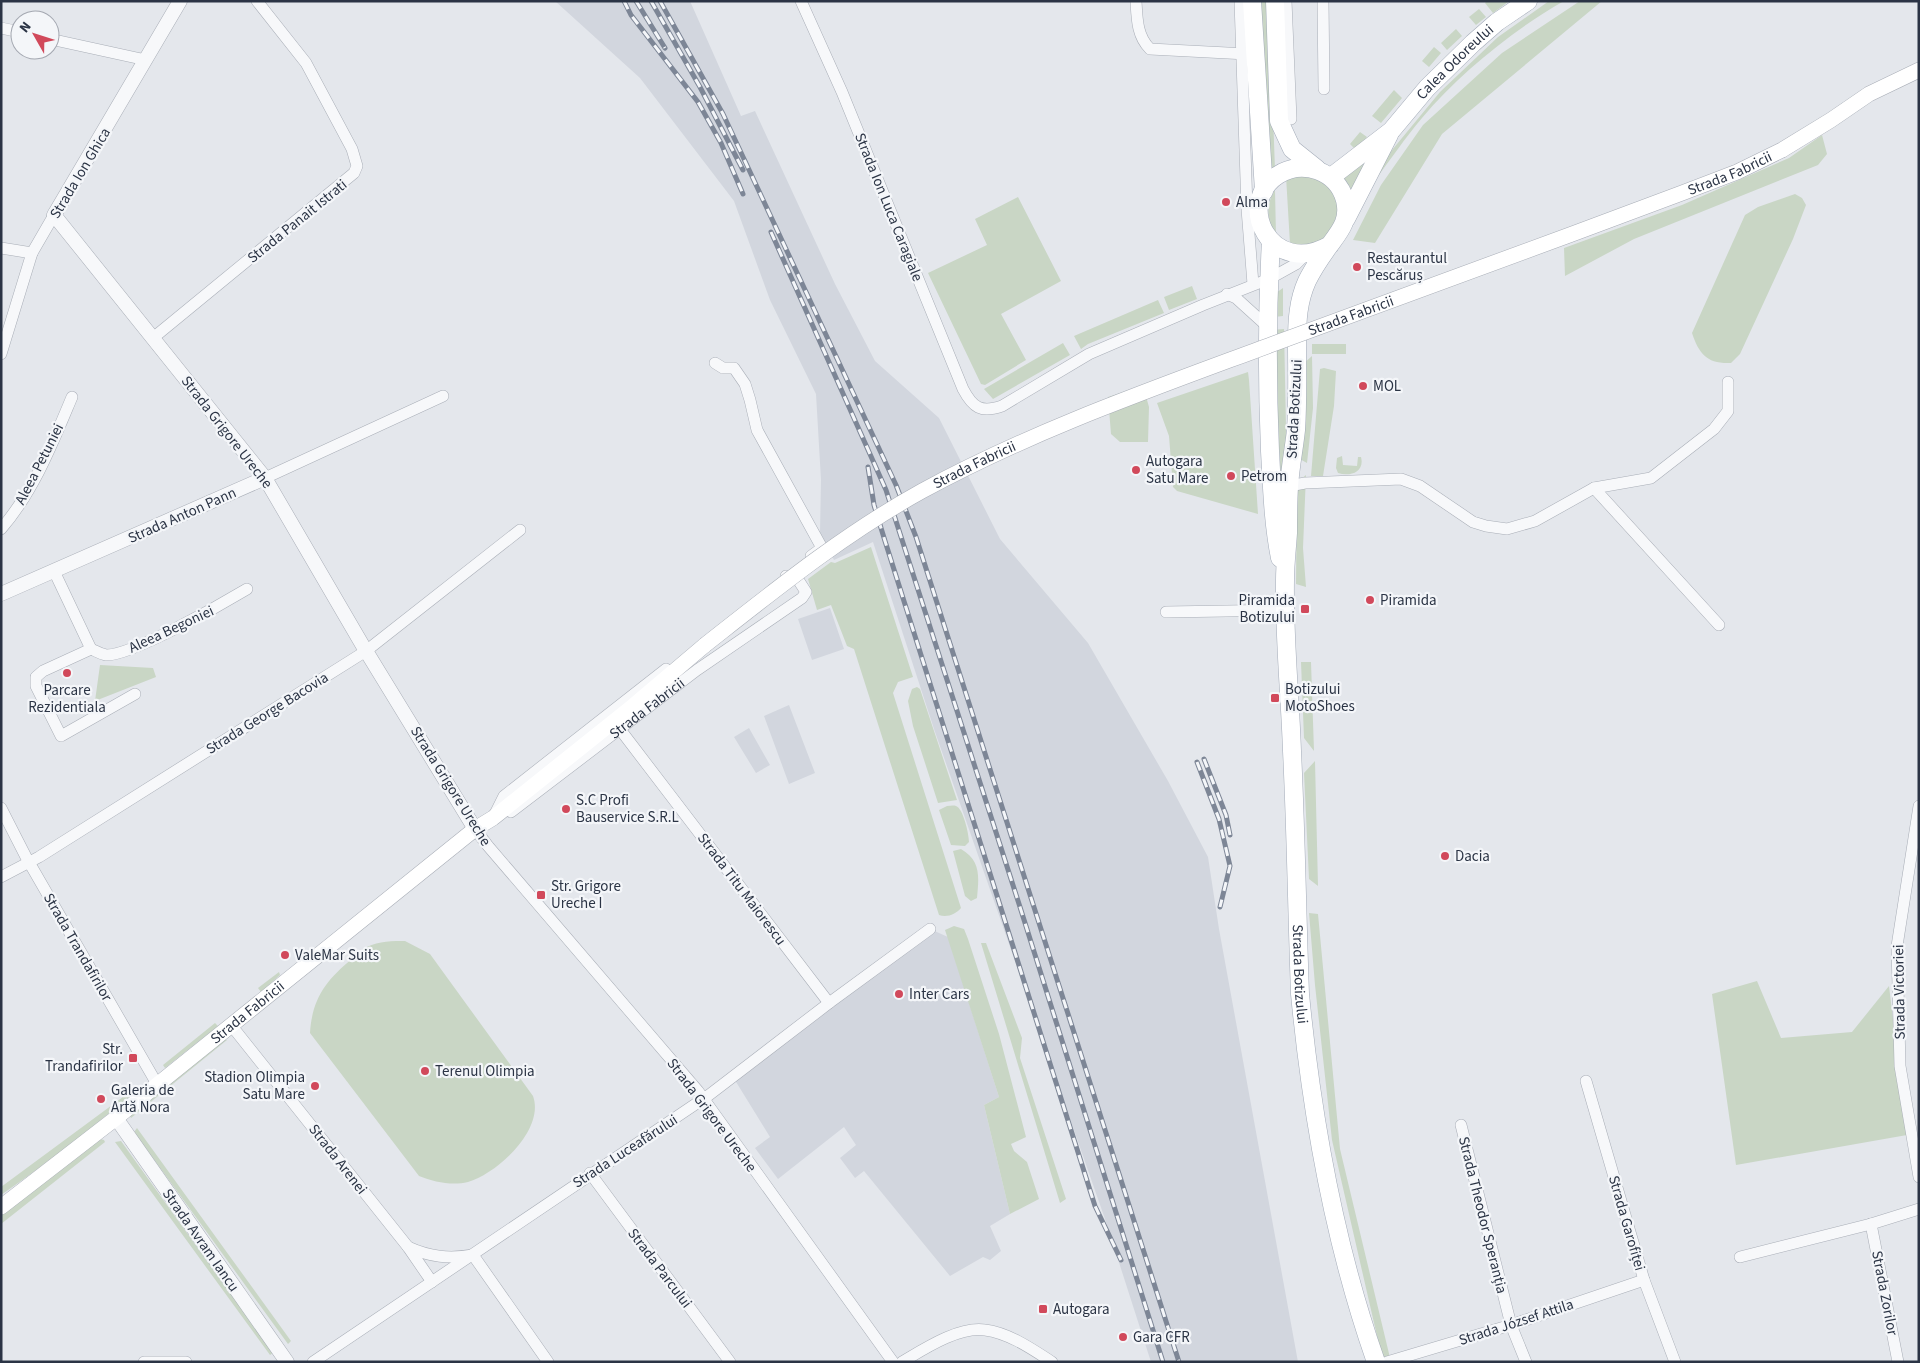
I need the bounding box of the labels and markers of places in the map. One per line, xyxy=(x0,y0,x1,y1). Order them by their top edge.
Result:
place label: Alma xyxy=(1236,192,1268,213)
marker: Alma xyxy=(1220,196,1232,208)
place label: Restaurantul Pescăruș xyxy=(1367,248,1447,286)
marker: Restaurantul Pescăruș xyxy=(1351,261,1363,273)
place label: MOL xyxy=(1373,376,1401,397)
marker: MOL xyxy=(1357,380,1369,392)
place label: Autogara Satu Mare xyxy=(1146,451,1209,489)
marker: Autogara Satu Mare xyxy=(1130,464,1142,476)
place label: Petrom xyxy=(1241,466,1287,487)
marker: Petrom xyxy=(1225,470,1237,482)
place label: Piramida Botizului xyxy=(1238,590,1295,628)
place label: Piramida xyxy=(1380,590,1437,611)
marker: Piramida xyxy=(1364,594,1376,606)
marker: Piramida Botizului xyxy=(1299,603,1311,615)
marker: Parcare Rezidentiala xyxy=(61,667,73,679)
place label: Botizului MotoShoes xyxy=(1285,679,1355,717)
place label: Parcare Rezidentiala xyxy=(28,680,106,718)
marker: Botizului MotoShoes xyxy=(1269,692,1281,704)
place label: S.C Profi Bauservice S.R.L xyxy=(576,790,679,828)
marker: S.C Profi Bauservice S.R.L xyxy=(560,803,572,815)
place label: Dacia xyxy=(1455,846,1490,867)
marker: Dacia xyxy=(1439,850,1451,862)
place label: Str. Grigore Ureche I xyxy=(551,876,621,914)
marker: Str. Grigore Ureche I xyxy=(535,889,547,901)
place label: ValeMar Suits xyxy=(295,945,379,966)
marker: ValeMar Suits xyxy=(279,949,291,961)
place label: Inter Cars xyxy=(909,984,969,1005)
marker: Inter Cars xyxy=(893,988,905,1000)
place label: Str. Trandafirilor xyxy=(45,1039,124,1077)
marker: Str. Trandafirilor xyxy=(127,1052,139,1064)
place label: Terenul Olimpia xyxy=(435,1061,535,1082)
marker: Terenul Olimpia xyxy=(419,1065,431,1077)
place label: Stadion Olimpia Satu Mare xyxy=(204,1067,305,1105)
place label: Galeria de Artă Nora xyxy=(111,1080,174,1118)
marker: Stadion Olimpia Satu Mare xyxy=(309,1080,321,1092)
marker: Galeria de Artă Nora xyxy=(95,1093,107,1105)
place label: Autogara xyxy=(1053,1299,1110,1320)
marker: Autogara xyxy=(1037,1303,1049,1315)
place label: Gara CFR xyxy=(1133,1327,1190,1348)
marker: Gara CFR xyxy=(1117,1331,1129,1343)

